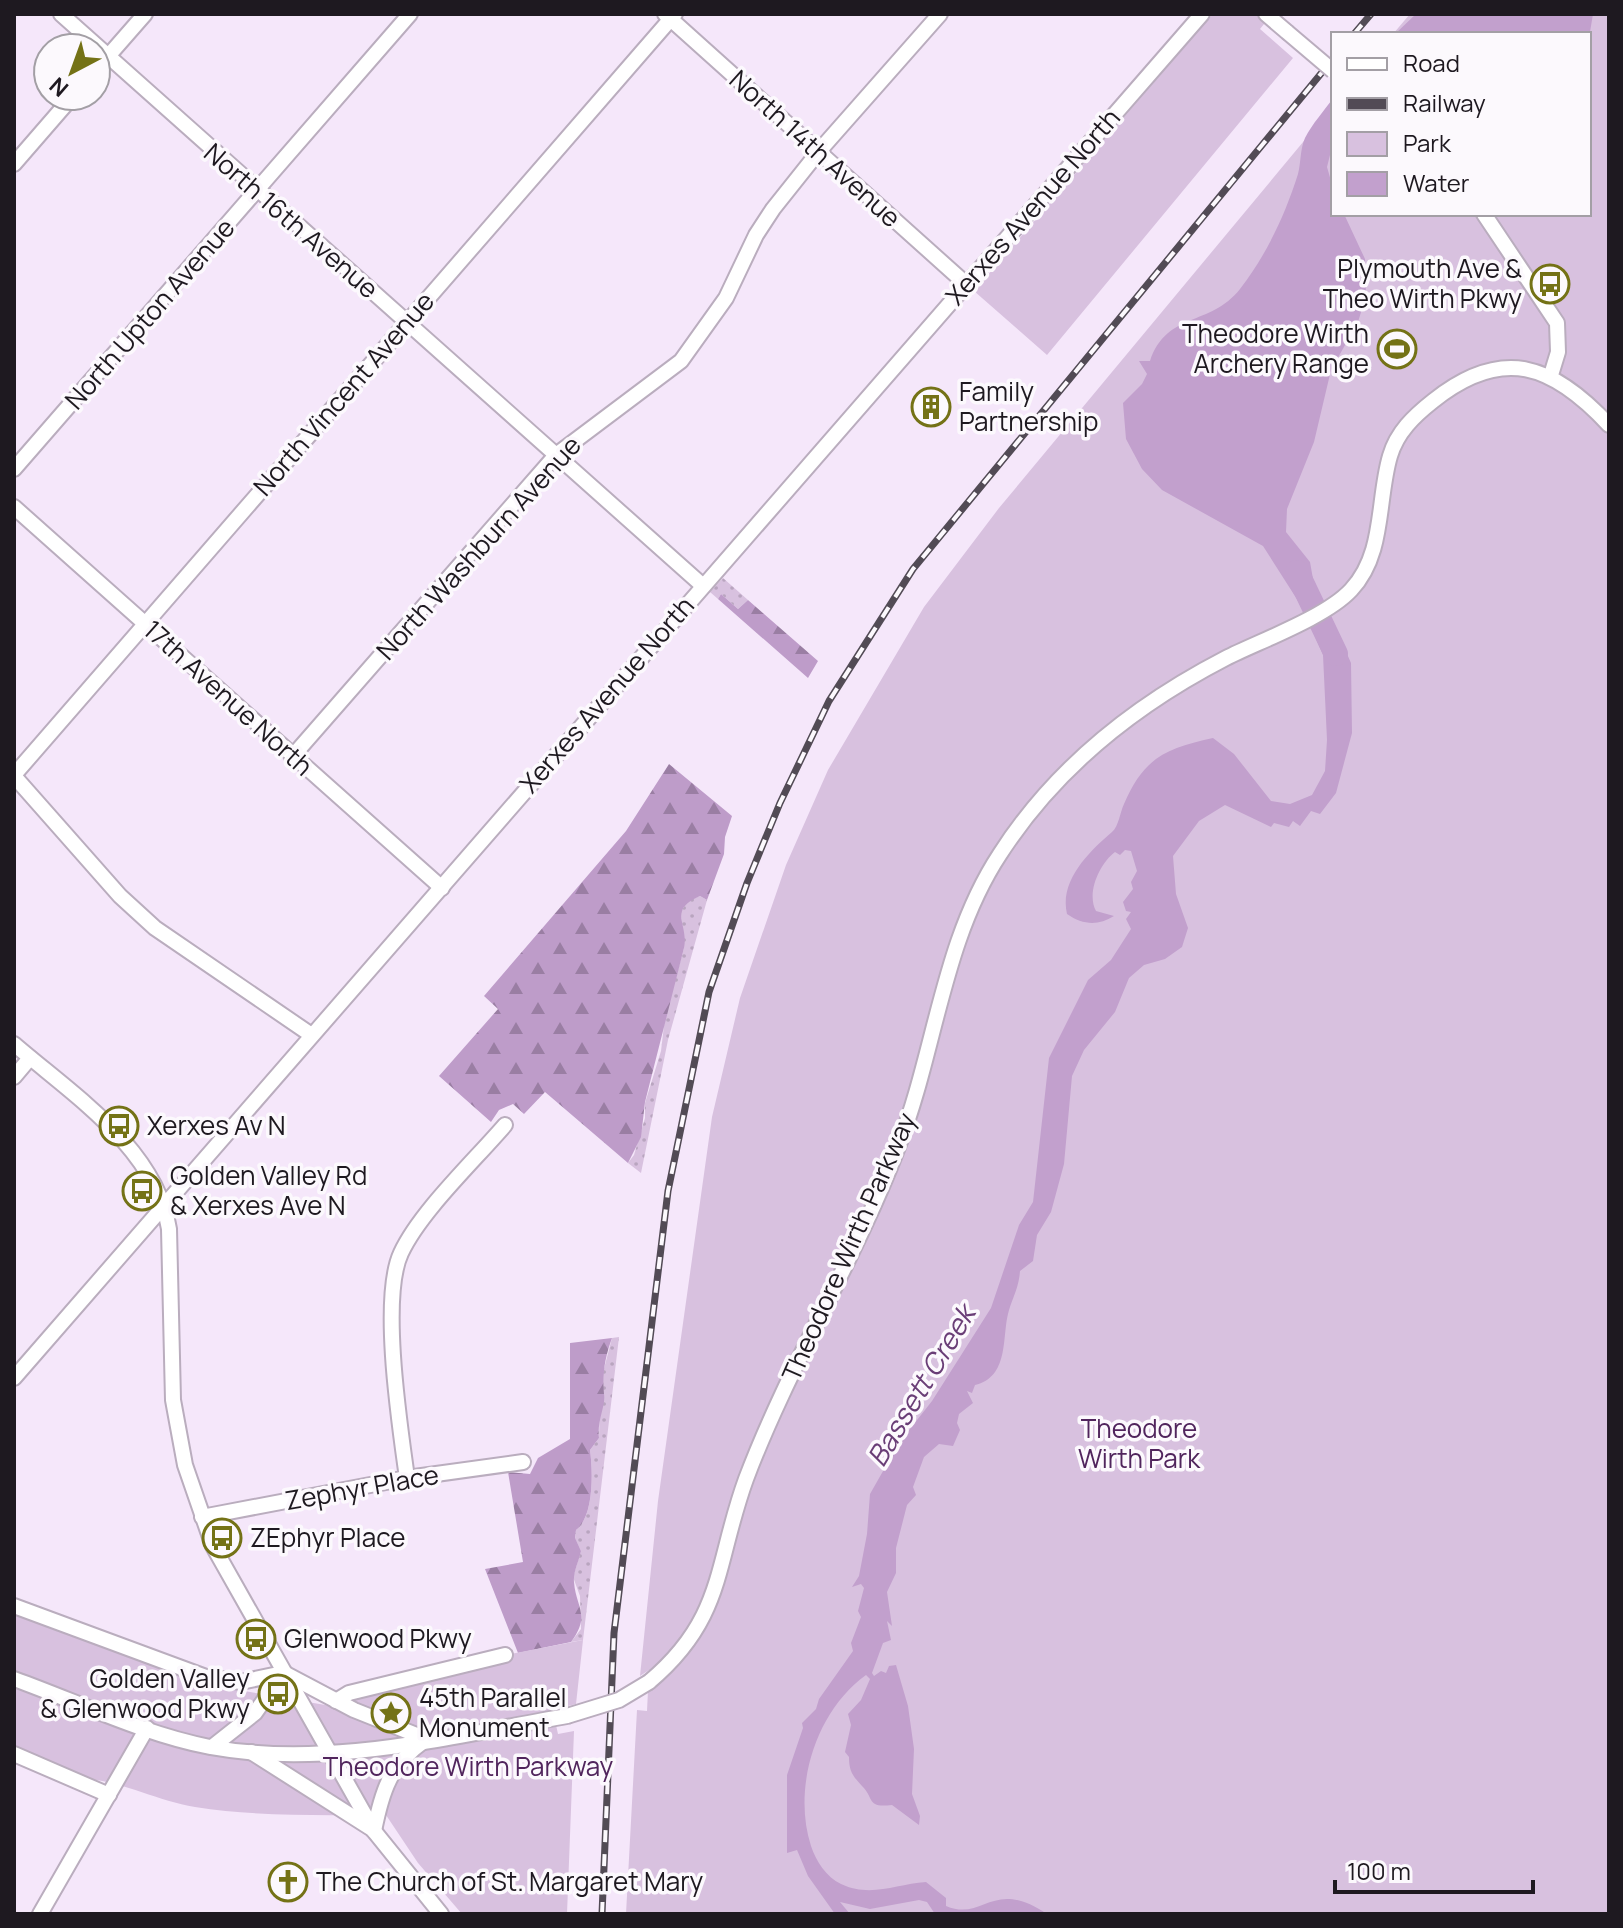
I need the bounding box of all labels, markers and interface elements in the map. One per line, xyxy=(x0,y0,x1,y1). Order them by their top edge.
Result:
north arrow xyxy=(32,32,112,112)
legend xyxy=(1331,32,1591,216)
text: Road xyxy=(1403,46,1460,79)
street label: North 14th Avenue xyxy=(722,62,909,235)
text: N xyxy=(43,71,75,104)
text: Railway xyxy=(1403,86,1486,119)
street label: Xerxes Avenue North xyxy=(937,100,1128,312)
text: Park xyxy=(1403,126,1452,159)
street label: North 16th Avenue xyxy=(197,135,386,306)
text: Water xyxy=(1403,166,1470,199)
street label: North Upton Avenue xyxy=(56,210,242,417)
place label: Plymouth Ave & Theo Wirth Pkwy xyxy=(1323,250,1522,316)
bus stop icon: Plymouth Ave & Theo Wirth Pkwy xyxy=(1529,263,1571,305)
street label: North Vincent Avenue xyxy=(245,284,442,503)
place label: Theodore Wirth Archery Range xyxy=(1182,315,1369,381)
sports icon: Theodore Wirth Archery Range xyxy=(1376,328,1418,370)
place label: Family Partnership xyxy=(959,373,1098,439)
building icon: Family Partnership xyxy=(910,386,952,428)
street label: North Washburn Avenue xyxy=(368,427,589,667)
street label: Xerxes Avenue North xyxy=(511,588,702,800)
street label: 17th Avenue North xyxy=(136,611,321,783)
bus stop icon: Xerxes Av N xyxy=(98,1105,140,1147)
street label: Theodore Wirth Parkway xyxy=(773,1106,924,1387)
place label: Xerxes Av N xyxy=(147,1107,286,1143)
place label: Golden Valley Rd & Xerxes Ave N xyxy=(170,1157,367,1223)
bus stop icon: Golden Valley Rd & Xerxes Ave N xyxy=(121,1170,163,1212)
water label: Bassett Creek xyxy=(857,1294,985,1473)
park label: Theodore Wirth Park xyxy=(1078,1410,1201,1476)
street label: Zephyr Place xyxy=(282,1456,441,1518)
bus stop icon: ZEphyr Place xyxy=(201,1517,243,1559)
place label: ZEphyr Place xyxy=(250,1519,405,1555)
bus stop icon: Glenwood Pkwy xyxy=(235,1618,277,1660)
place label: Glenwood Pkwy xyxy=(284,1620,472,1656)
place label: Golden Valley & Glenwood Pkwy xyxy=(40,1660,250,1726)
bus stop icon: Golden Valley & Glenwood Pkwy xyxy=(257,1673,299,1715)
place label: 45th Parallel Monument xyxy=(419,1679,567,1745)
place icon: 45th Parallel Monument xyxy=(370,1692,412,1734)
park label: Theodore Wirth Parkway xyxy=(323,1748,614,1784)
scale bar xyxy=(1335,1844,1533,1894)
text: 100 m xyxy=(1347,1854,1411,1887)
church icon: The Church of St. Margaret Mary xyxy=(267,1861,309,1903)
place label: The Church of St. Margaret Mary xyxy=(316,1863,703,1899)

